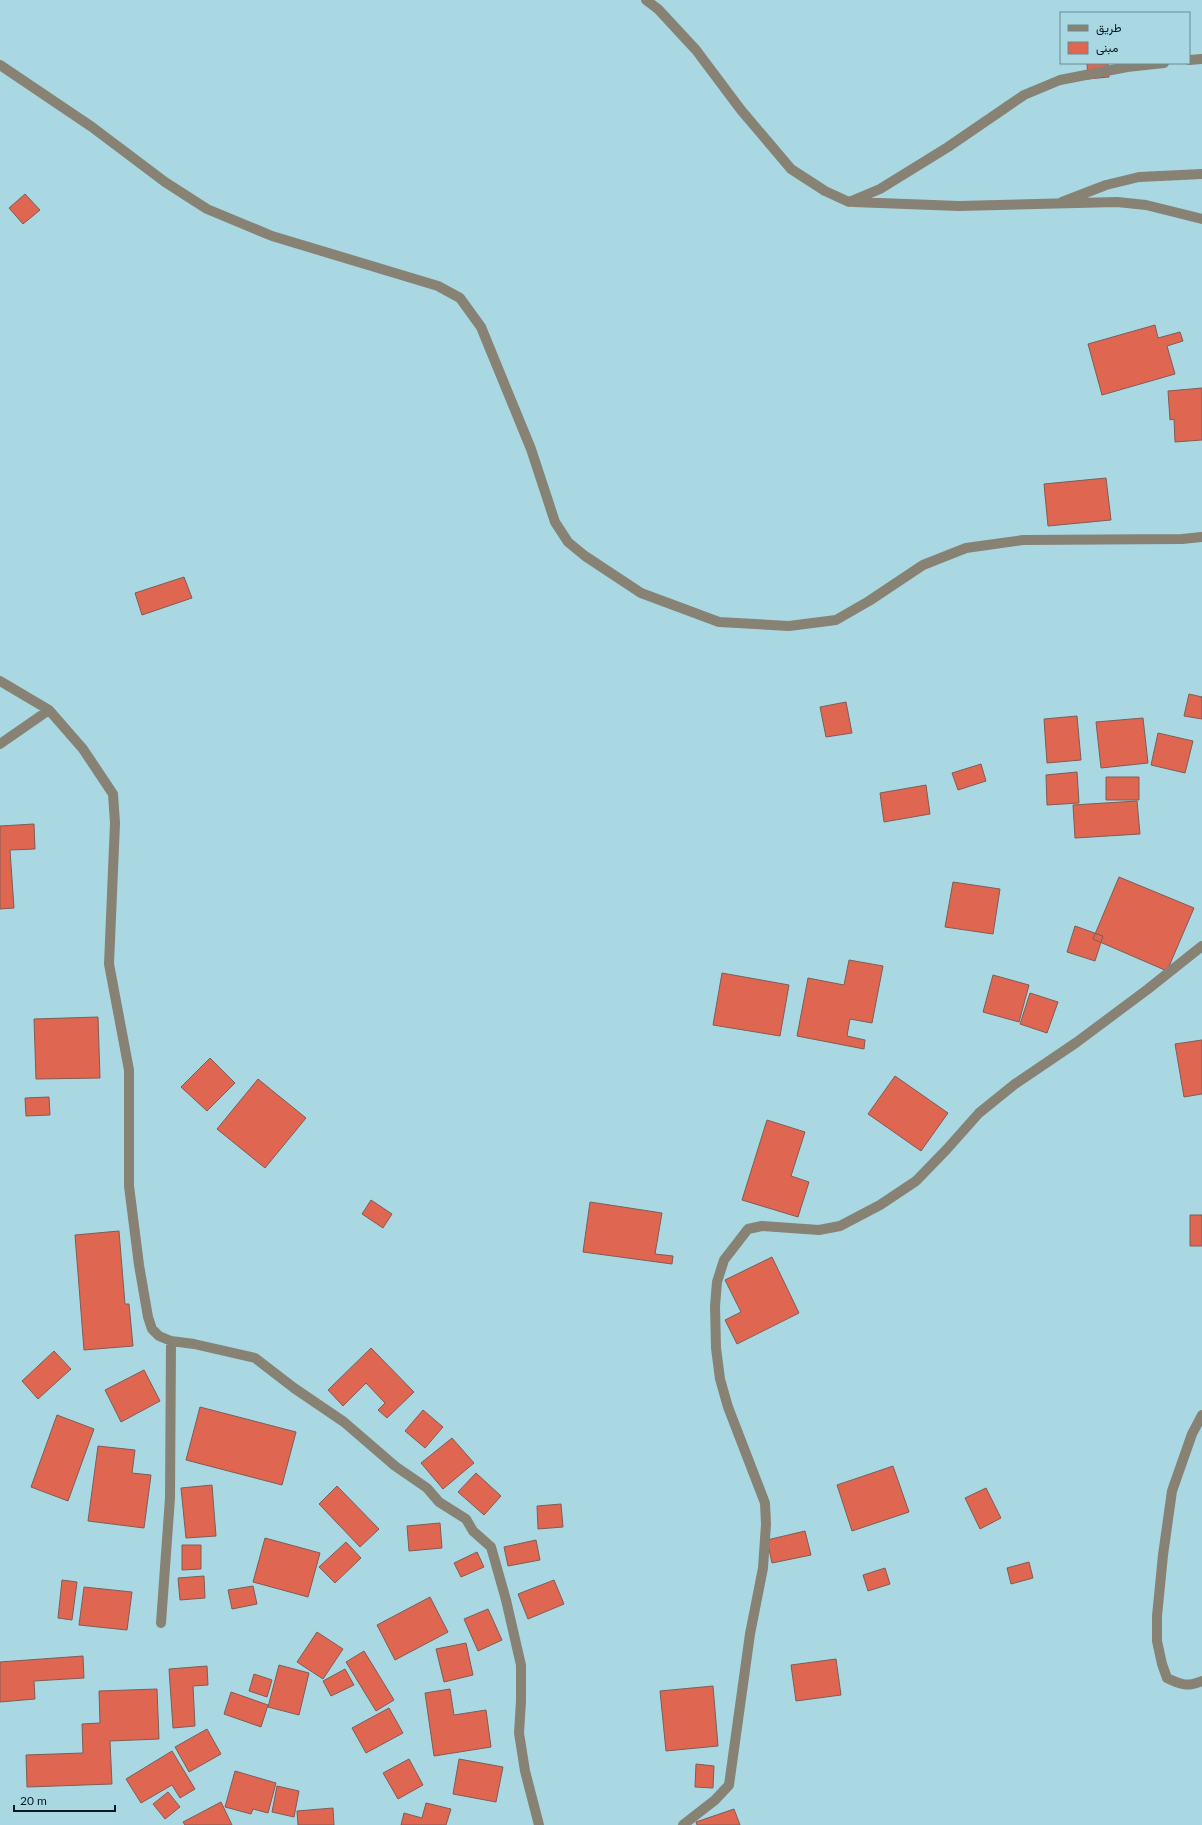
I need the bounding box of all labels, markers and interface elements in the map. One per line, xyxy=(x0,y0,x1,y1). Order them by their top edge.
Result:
legend xyxy=(1060,12,1190,64)
text: طريق xyxy=(1096,20,1122,36)
text: مبنى xyxy=(1096,40,1118,56)
scale bar xyxy=(14,1787,115,1813)
text: 20 m xyxy=(20,1793,47,1808)

